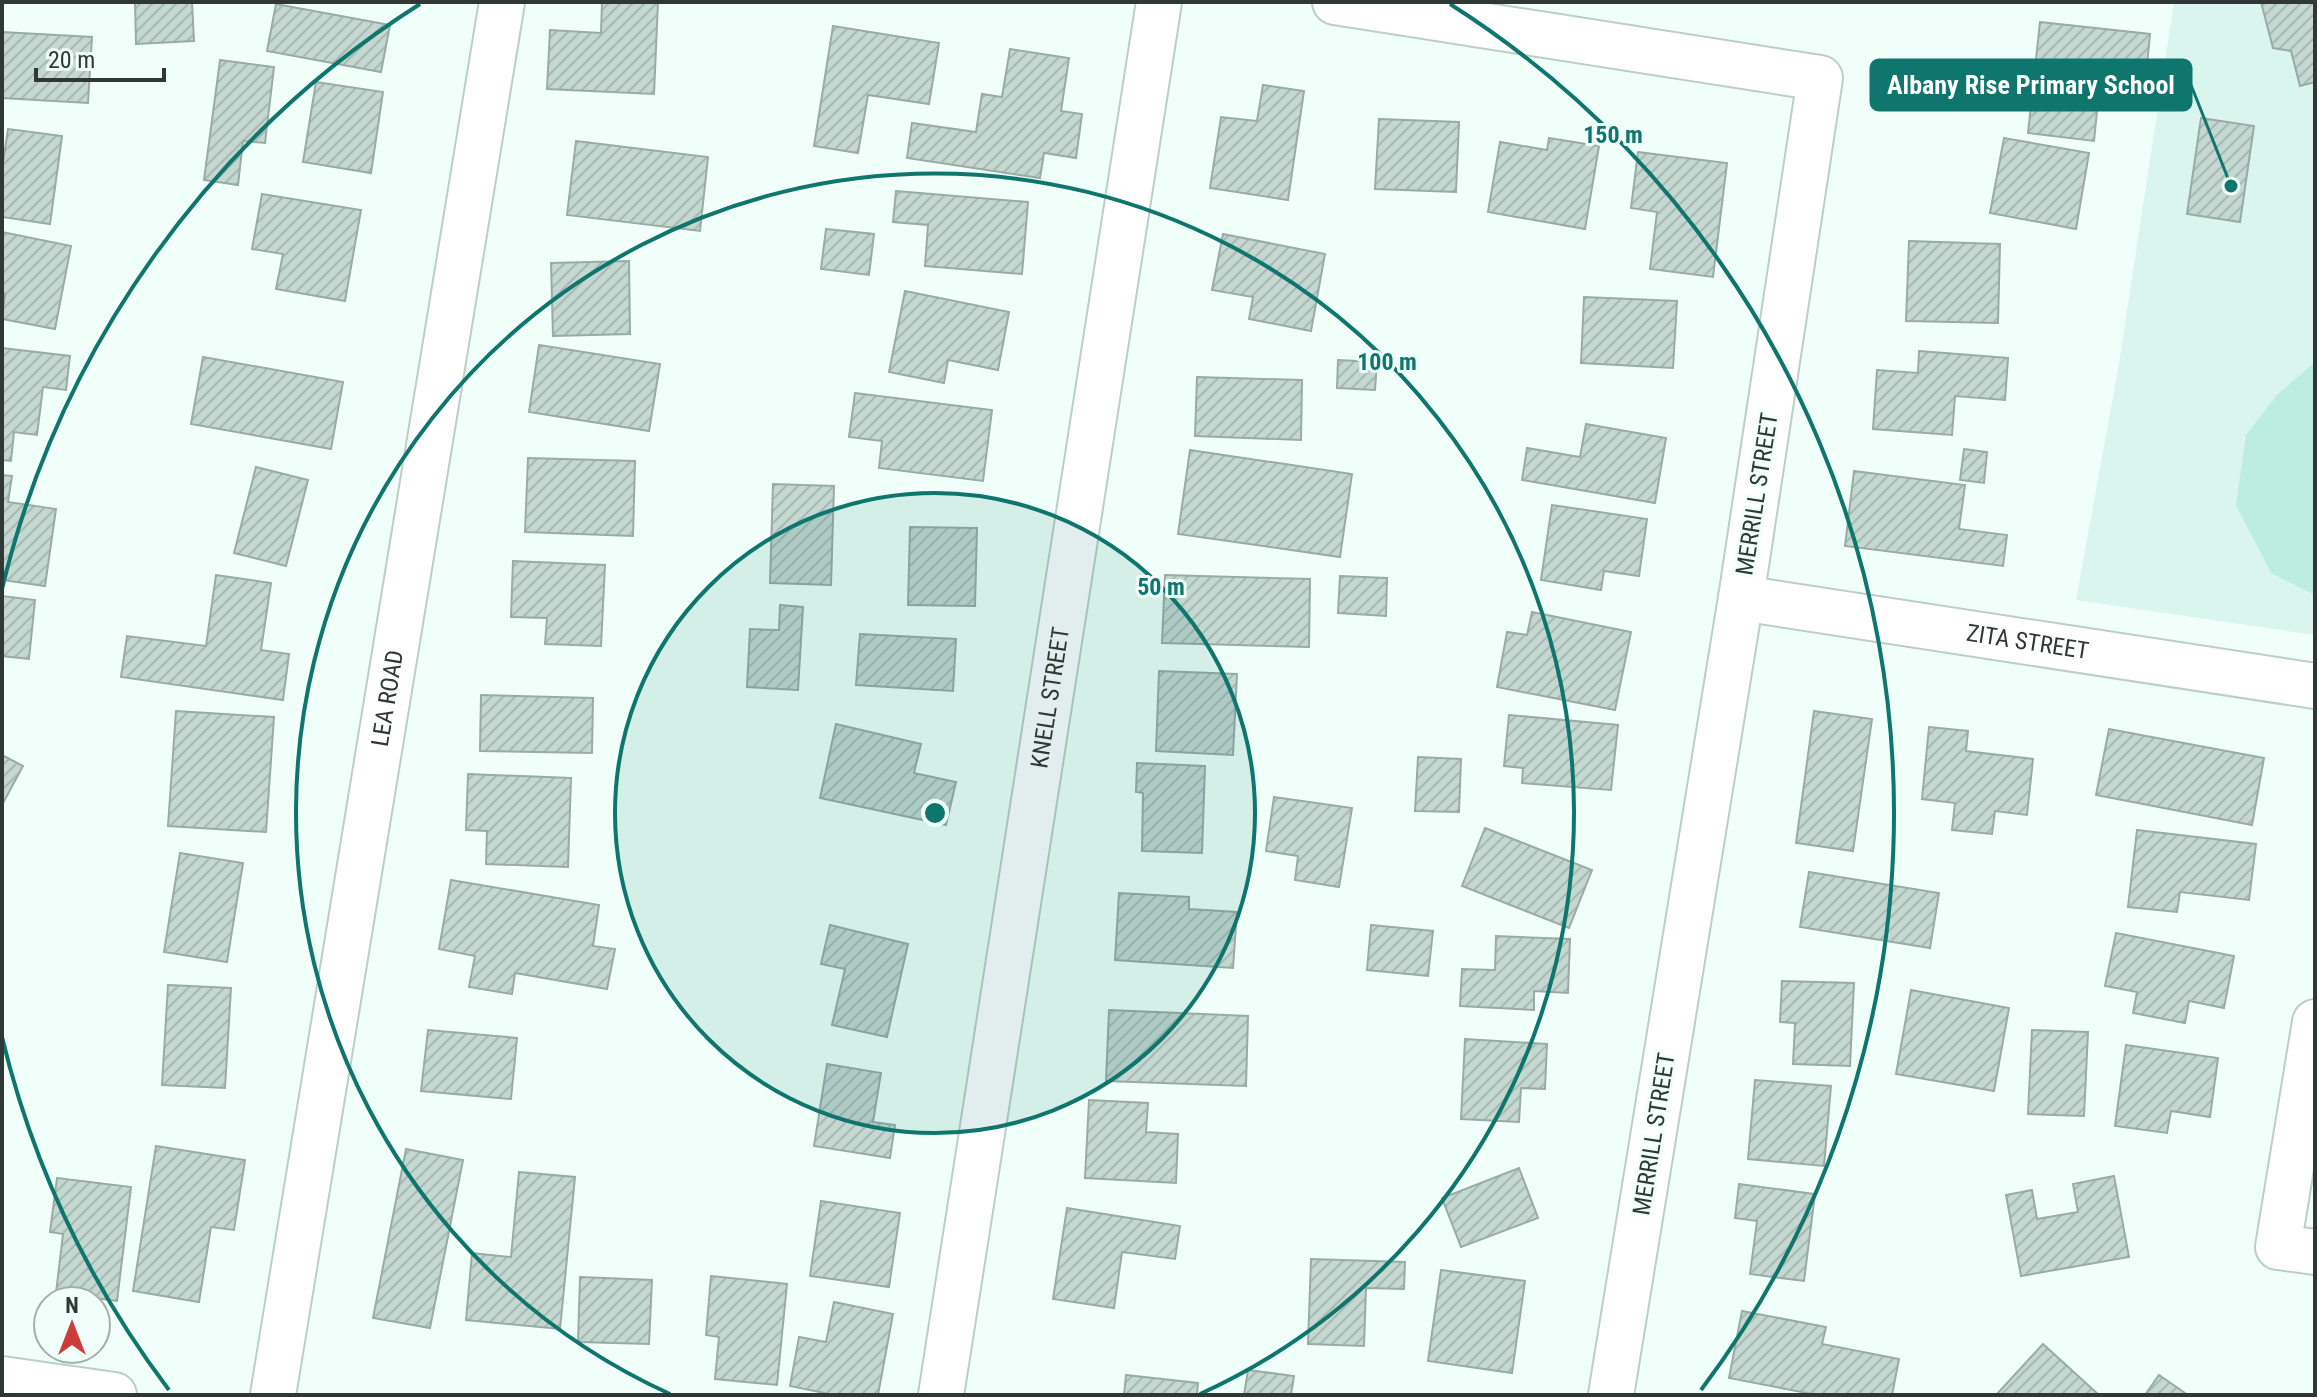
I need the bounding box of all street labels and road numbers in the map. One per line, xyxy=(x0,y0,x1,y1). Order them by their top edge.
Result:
street label: MERRILL STREET xyxy=(1730,411,1784,577)
street label: ZITA STREET xyxy=(1965,619,2091,665)
street label: KNELL STREET xyxy=(1025,625,1075,770)
street label: LEA ROAD xyxy=(366,648,409,749)
street label: MERRILL STREET xyxy=(1627,1051,1681,1217)

